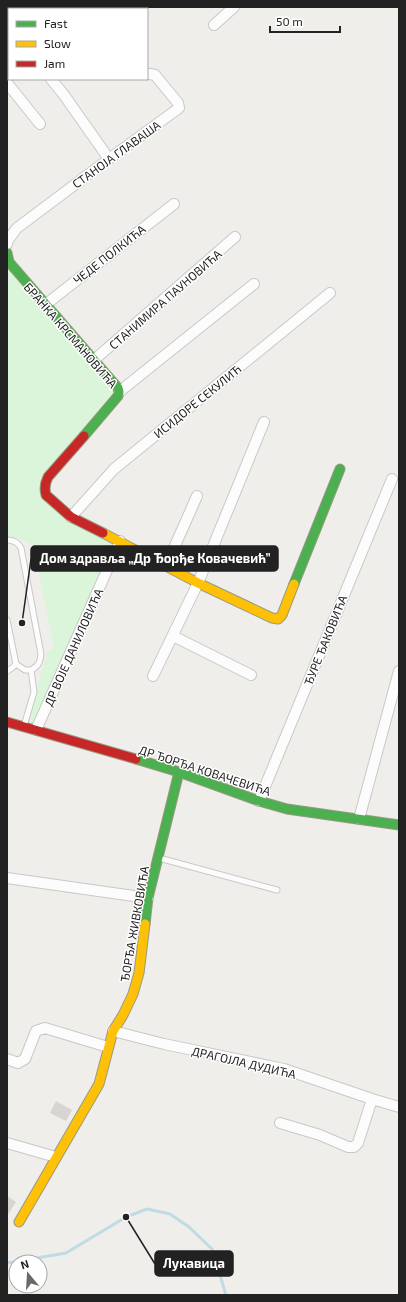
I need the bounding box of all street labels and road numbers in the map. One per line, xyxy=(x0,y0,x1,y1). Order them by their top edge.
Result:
street label: СТАНОЈА ГЛАВАША xyxy=(69,117,163,191)
street label: ЧЕДЕ ПОЛКИЋА xyxy=(70,221,148,287)
street label: СТАНИМИРА ПАУНОВИЋА xyxy=(106,246,224,352)
street label: БРАНКА КРСМАНОВИЋА xyxy=(22,280,121,391)
street label: ИСИДОРЕ СЕКУЛИЋ xyxy=(150,361,244,441)
street label: ДР ВОЈЕ ДАНИЛОВИЋА xyxy=(41,586,105,708)
street label: ЂУРЕ ЂАКОВИЋА xyxy=(300,592,350,687)
street label: ДР ЂОРЂА КОВАЧЕВИЋА xyxy=(137,742,273,798)
street label: ЂОРЂА ЖИВКОВИЋА xyxy=(117,864,151,983)
street label: ДРАГОЈЛА ДУДИЋА xyxy=(191,1043,298,1081)

